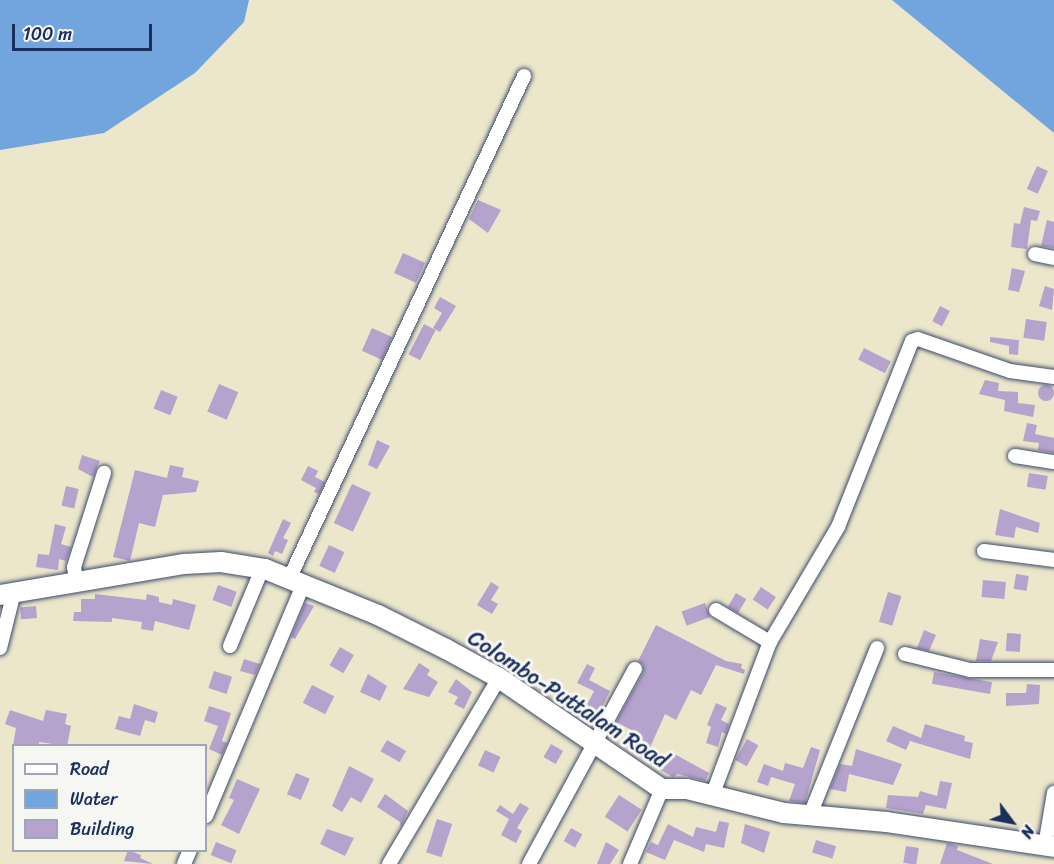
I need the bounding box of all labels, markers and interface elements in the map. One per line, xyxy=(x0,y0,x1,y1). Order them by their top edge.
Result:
scale bar xyxy=(15,12,154,50)
text: 100 m xyxy=(23,18,72,50)
street label: Colombo-Puttalam Road xyxy=(463,624,673,774)
legend xyxy=(12,744,207,852)
text: Road xyxy=(70,753,109,785)
text: Water xyxy=(70,783,117,815)
north arrow xyxy=(982,792,1042,852)
text: Building xyxy=(70,813,134,845)
text: N xyxy=(1012,819,1043,844)

